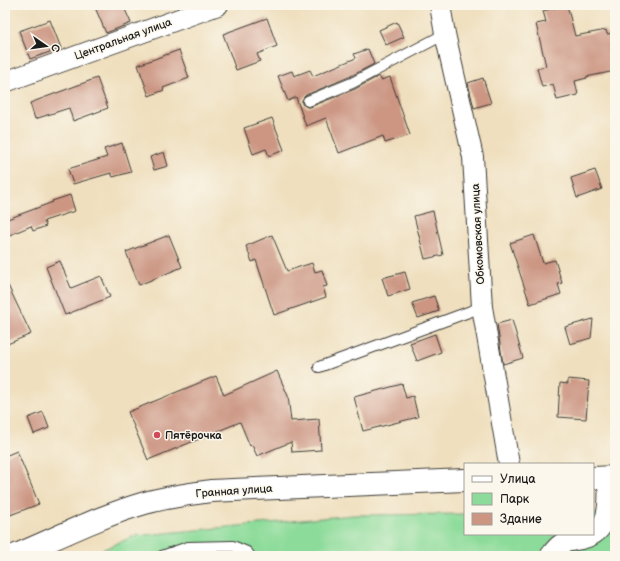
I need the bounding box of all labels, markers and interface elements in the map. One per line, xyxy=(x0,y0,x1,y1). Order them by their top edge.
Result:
street label: Центральная улица xyxy=(73,15,174,63)
north arrow xyxy=(26,26,66,66)
text: С xyxy=(48,43,62,54)
street label: Обкомовская улица xyxy=(469,183,487,285)
place label: Пятёрочка xyxy=(165,429,222,442)
marker: Пятёрочка xyxy=(152,430,162,440)
legend xyxy=(464,463,594,535)
text: Улица xyxy=(500,472,536,487)
street label: Гранная улица xyxy=(195,482,273,500)
text: Парк xyxy=(500,492,530,507)
text: Здание xyxy=(500,512,542,527)

